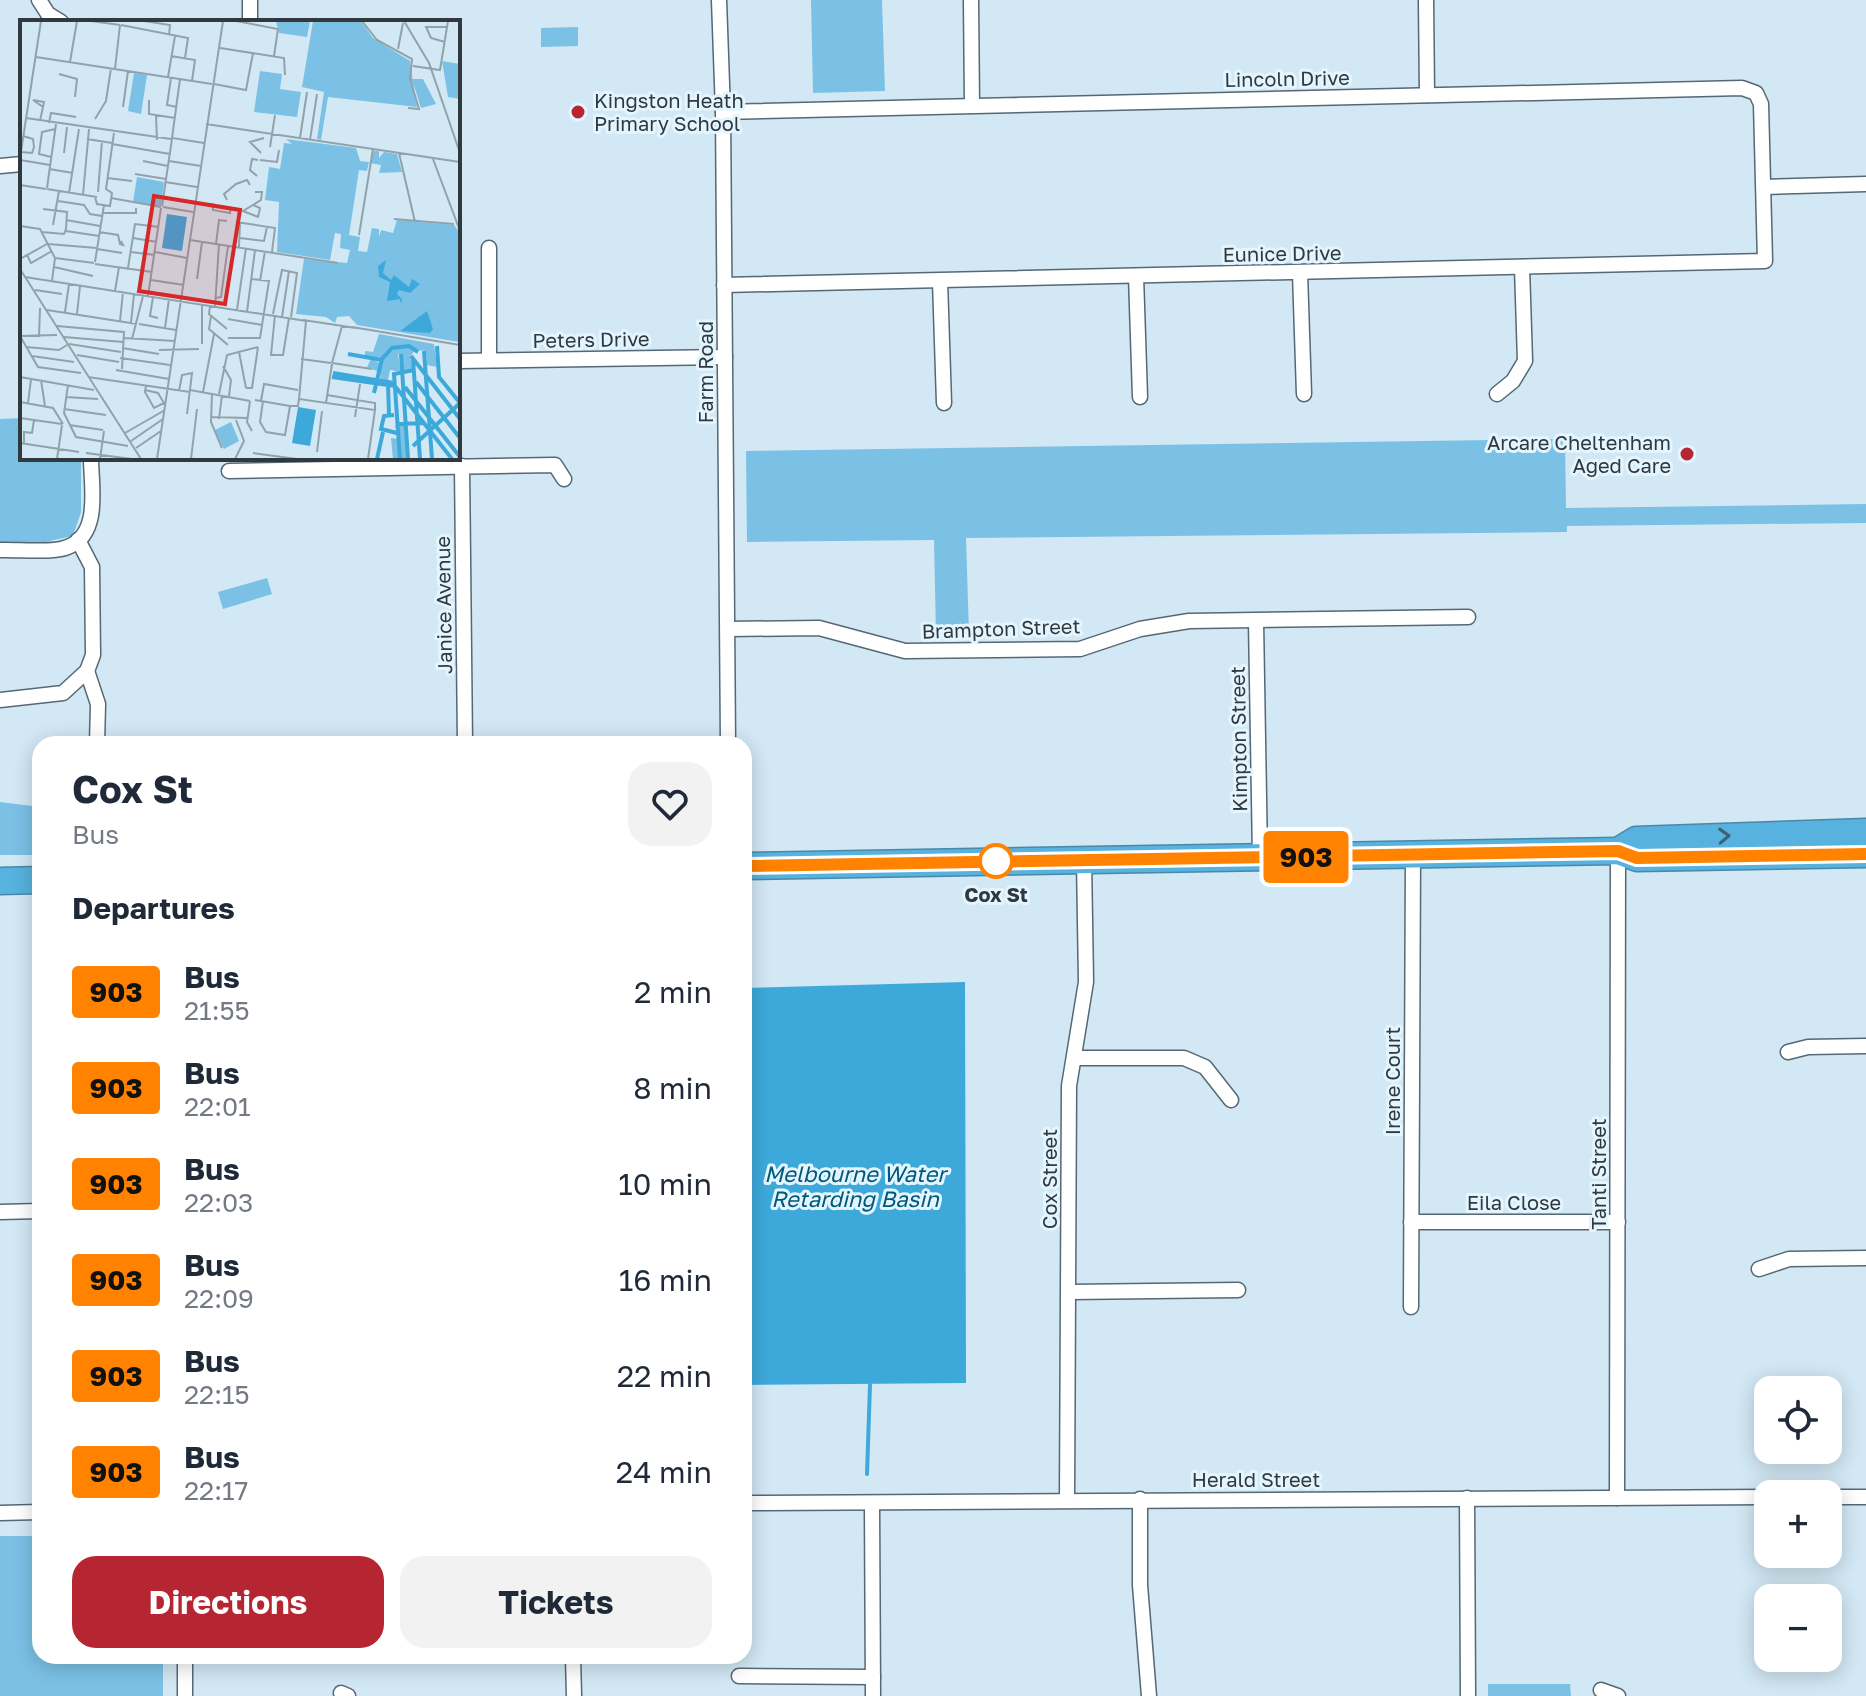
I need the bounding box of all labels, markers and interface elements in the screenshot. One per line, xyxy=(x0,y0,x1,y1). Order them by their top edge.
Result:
inset map xyxy=(20,20,460,460)
street label: Lincoln Drive xyxy=(1224,65,1350,91)
place label: Kingston Heath Primary School xyxy=(594,88,744,135)
marker: Kingston Heath Primary School xyxy=(569,103,587,121)
street label: Eunice Drive xyxy=(1222,240,1342,266)
street label: Farm Road xyxy=(693,321,717,423)
street label: Peters Drive xyxy=(532,326,650,352)
place label: Arcare Cheltenham Aged Care xyxy=(1487,430,1671,477)
marker: Arcare Cheltenham Aged Care xyxy=(1678,445,1696,463)
street label: Janice Avenue xyxy=(430,536,456,674)
street label: Brampton Street xyxy=(921,613,1081,643)
street label: Kimpton Street xyxy=(1225,666,1251,812)
button: heart xyxy=(628,762,712,846)
text: Cox St xyxy=(72,766,193,811)
text: Bus xyxy=(72,819,119,850)
one-way arrow xyxy=(1718,828,1731,845)
line badge: 903 xyxy=(1260,831,1352,883)
text: 903 xyxy=(1279,840,1333,873)
marker: Cox St xyxy=(979,844,1013,878)
place label: Cox St xyxy=(964,882,1028,906)
text: Departures xyxy=(72,890,235,926)
text: Bus xyxy=(184,959,240,995)
text: 2 min xyxy=(634,974,712,1010)
text: 903 xyxy=(89,975,143,1008)
text: 21:55 xyxy=(184,995,250,1026)
street label: Irene Court xyxy=(1380,1027,1404,1135)
text: Bus xyxy=(184,1055,240,1091)
text: 8 min xyxy=(633,1070,712,1106)
text: 903 xyxy=(89,1071,143,1104)
text: 22:01 xyxy=(184,1091,251,1122)
street label: Tanti Street xyxy=(1586,1118,1610,1230)
street label: Cox Street xyxy=(1037,1129,1061,1229)
text: Bus xyxy=(184,1151,240,1187)
water label: Melbourne Water Retarding Basin xyxy=(764,1160,949,1212)
text: 10 min xyxy=(618,1166,712,1202)
text: 903 xyxy=(89,1167,143,1200)
text: 22:03 xyxy=(184,1187,253,1218)
street label: Eila Close xyxy=(1467,1190,1561,1214)
text: Bus xyxy=(184,1247,240,1283)
text: 16 min xyxy=(619,1262,712,1298)
text: 903 xyxy=(89,1263,143,1296)
text: 22:09 xyxy=(184,1283,254,1314)
text: Bus xyxy=(184,1343,240,1379)
text: 22 min xyxy=(617,1358,712,1394)
text: 903 xyxy=(89,1359,143,1392)
map controls xyxy=(1754,1376,1842,1672)
button: locate xyxy=(1754,1376,1842,1464)
text: 22:15 xyxy=(184,1379,250,1410)
text: Bus xyxy=(184,1439,240,1475)
text: 24 min xyxy=(616,1454,712,1490)
text: 903 xyxy=(89,1455,143,1488)
street label: Herald Street xyxy=(1192,1467,1320,1491)
text: 22:17 xyxy=(184,1475,248,1506)
button: + xyxy=(1754,1480,1842,1568)
button: Directions xyxy=(72,1556,384,1648)
button: Tickets xyxy=(400,1556,712,1648)
button: − xyxy=(1754,1584,1842,1672)

